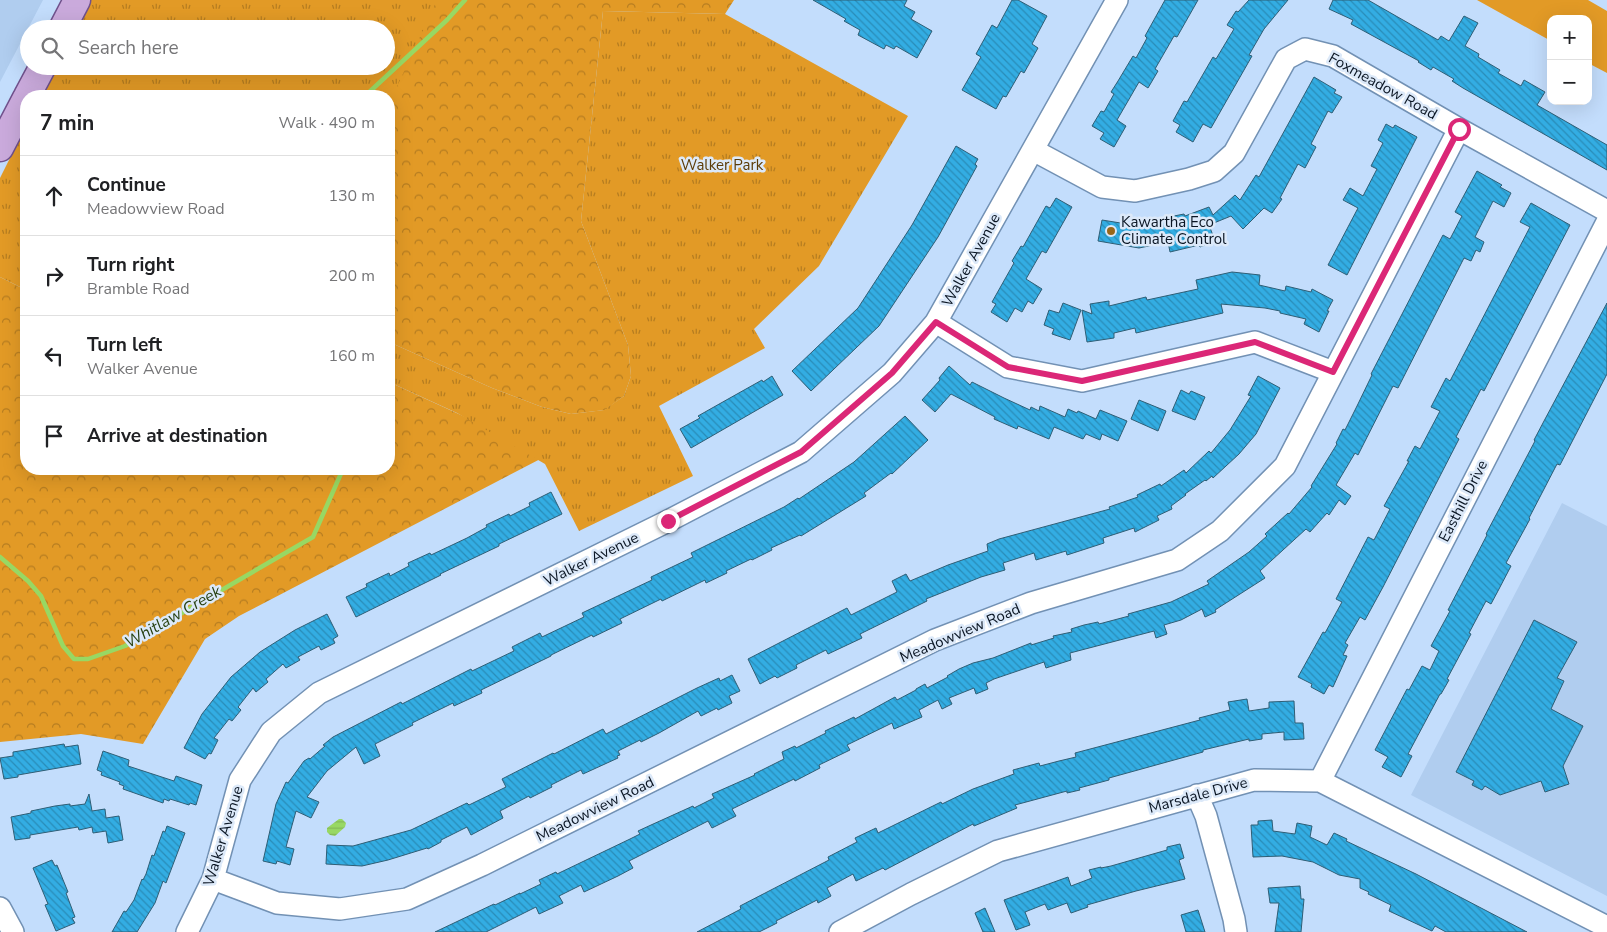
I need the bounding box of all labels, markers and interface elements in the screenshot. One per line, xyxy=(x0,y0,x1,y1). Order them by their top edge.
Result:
map controls xyxy=(1547,15,1592,105)
button: + xyxy=(1547,15,1592,60)
search box xyxy=(20,20,395,75)
icon: search xyxy=(38,34,66,62)
text: Search here xyxy=(78,35,179,61)
street label: Foxmeadow Road xyxy=(1325,48,1441,124)
button: − xyxy=(1547,60,1592,105)
text: 7 min xyxy=(40,109,94,137)
text: Walk · 490 m xyxy=(279,112,375,134)
route start xyxy=(1448,118,1471,141)
park label: Walker Park xyxy=(681,155,764,175)
text: Continue xyxy=(87,172,166,198)
icon: ahead xyxy=(40,182,68,210)
text: 130 m xyxy=(328,185,375,207)
text: Meadowview Road xyxy=(87,198,225,220)
street label: Walker Avenue xyxy=(937,210,1005,310)
place label: Kawartha Eco Climate Control xyxy=(1121,212,1227,249)
marker: Kawartha Eco Climate Control xyxy=(1105,225,1117,237)
text: Turn right xyxy=(87,252,174,278)
icon: right xyxy=(40,262,68,290)
text: 200 m xyxy=(328,265,375,287)
text: Bramble Road xyxy=(87,278,189,300)
text: Turn left xyxy=(87,332,162,358)
icon: left xyxy=(40,342,68,370)
text: 160 m xyxy=(328,345,375,367)
text: Walker Avenue xyxy=(87,358,198,380)
icon: arrive xyxy=(40,422,68,450)
text: Arrive at destination xyxy=(87,423,268,449)
street label: Easthill Drive xyxy=(1434,457,1492,545)
route end xyxy=(657,510,680,533)
street label: Walker Avenue xyxy=(540,527,642,591)
water label: Whitlaw Creek xyxy=(121,580,226,654)
street label: Meadowview Road xyxy=(897,599,1023,667)
street label: Meadowview Road xyxy=(533,772,657,846)
street label: Marsdale Drive xyxy=(1146,772,1250,818)
street label: Walker Avenue xyxy=(198,784,248,888)

